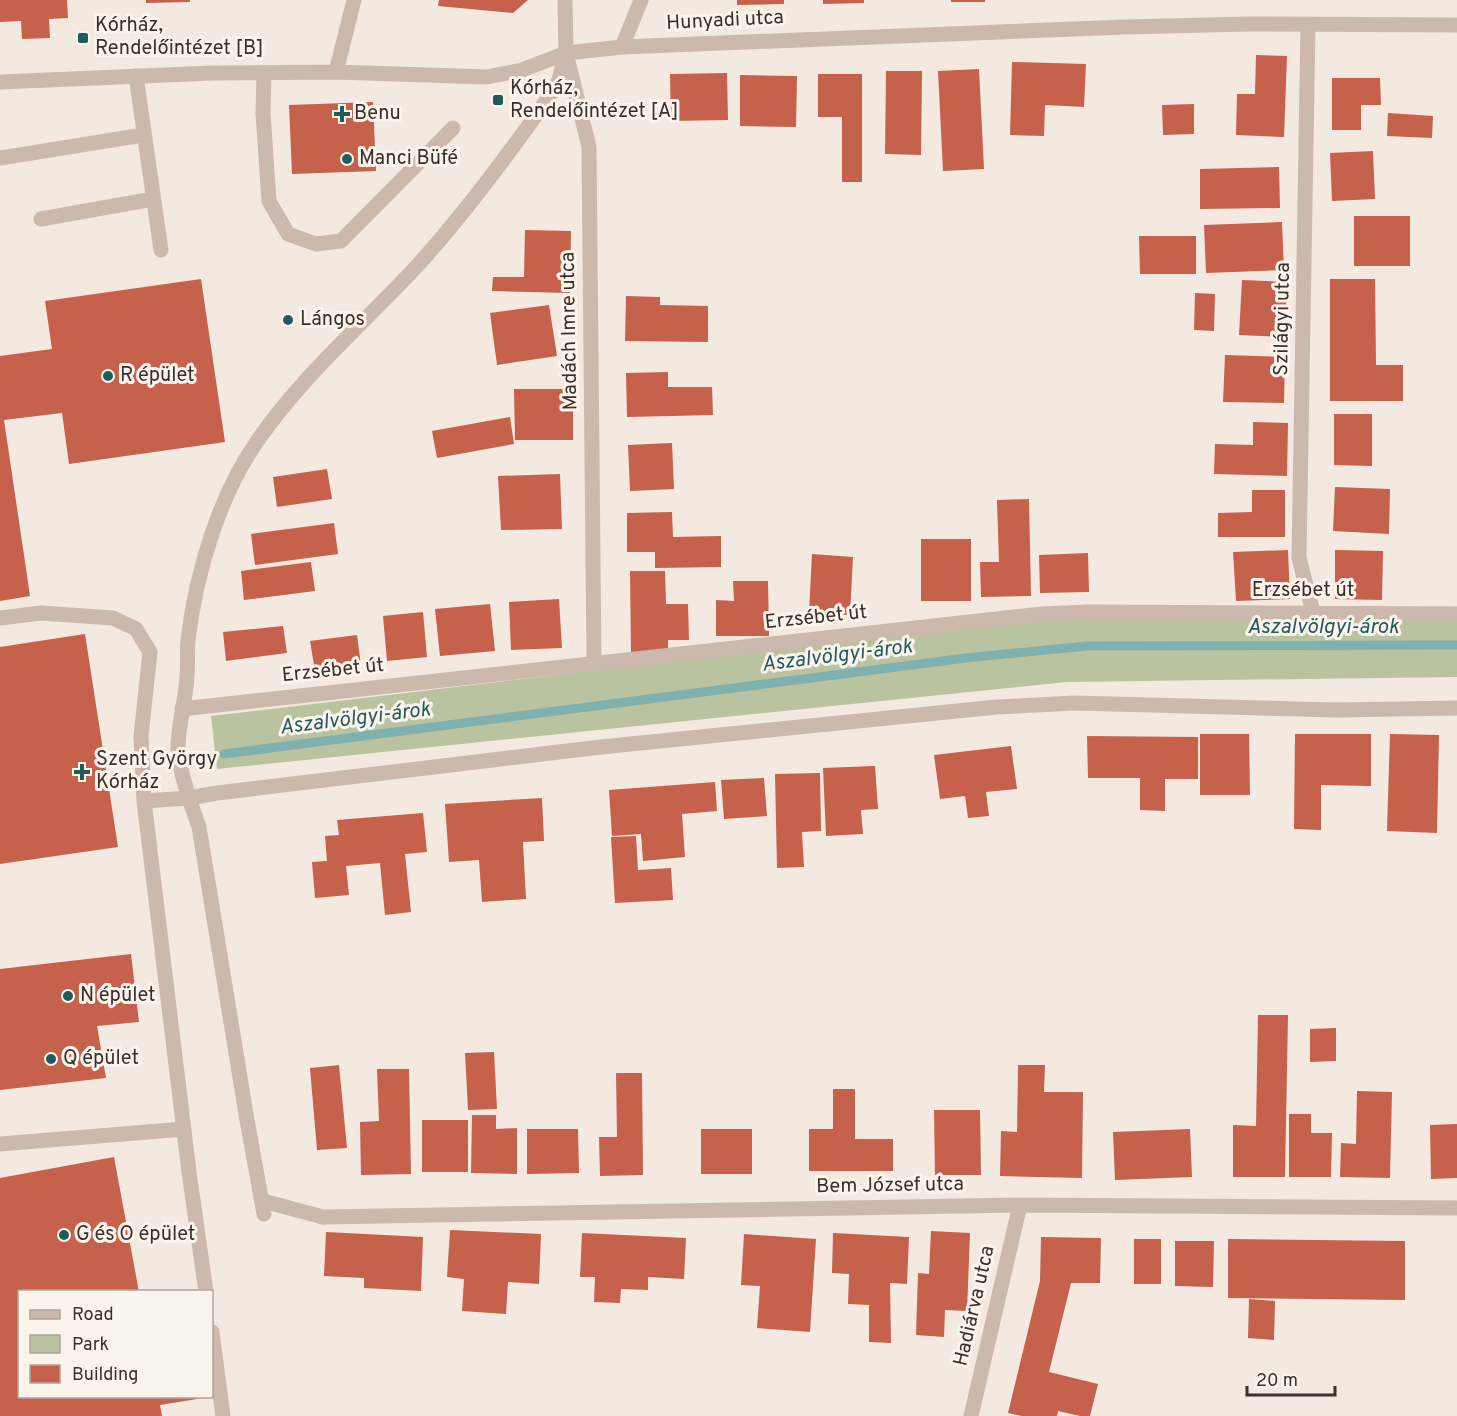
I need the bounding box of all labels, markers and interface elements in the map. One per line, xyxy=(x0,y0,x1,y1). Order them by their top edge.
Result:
street label: Hunyadi utca xyxy=(666,5,784,37)
place label: Kórház, Rendelőintézet [B] xyxy=(95,13,264,62)
marker: Kórház, Rendelőintézet [B] xyxy=(76,31,90,45)
place label: Kórház, Rendelőintézet [A] xyxy=(510,76,678,125)
marker: Kórház, Rendelőintézet [A] xyxy=(491,93,505,107)
place label: Benu xyxy=(354,101,401,127)
marker: Benu xyxy=(335,107,349,121)
place label: Manci Büfé xyxy=(359,146,458,172)
marker: Manci Büfé xyxy=(340,152,354,166)
street label: Madách Imre utca xyxy=(556,252,584,410)
street label: Szilágyi utca xyxy=(1269,262,1297,376)
place label: Lángos xyxy=(300,307,365,333)
marker: Lángos xyxy=(281,313,295,327)
place label: R épület xyxy=(120,363,195,389)
marker: R épület xyxy=(101,369,115,383)
street label: Erzsébet út xyxy=(1252,578,1354,604)
street label: Erzsébet út xyxy=(764,600,868,636)
water label: Aszalvölgyi-árok xyxy=(1247,614,1399,641)
water label: Aszalvölgyi-árok xyxy=(760,633,914,679)
street label: Erzsébet út xyxy=(281,653,385,689)
water label: Aszalvölgyi-árok xyxy=(278,696,432,742)
place label: Szent György Kórház xyxy=(96,747,217,796)
marker: Szent György Kórház xyxy=(73,763,91,781)
place label: N épület xyxy=(80,983,156,1009)
marker: N épület xyxy=(61,989,75,1003)
place label: Q épület xyxy=(63,1046,139,1072)
marker: Q épület xyxy=(44,1052,58,1066)
street label: Bem József utca xyxy=(816,1172,964,1200)
place label: G és O épület xyxy=(76,1222,195,1248)
marker: G és O épület xyxy=(57,1228,71,1242)
street label: Hadiárva utca xyxy=(948,1243,1002,1369)
legend xyxy=(18,1290,213,1398)
text: Road xyxy=(72,1304,114,1327)
text: Park xyxy=(72,1334,109,1357)
scale bar xyxy=(1247,1359,1336,1397)
text: Building xyxy=(72,1364,138,1387)
text: 20 m xyxy=(1256,1370,1298,1393)

